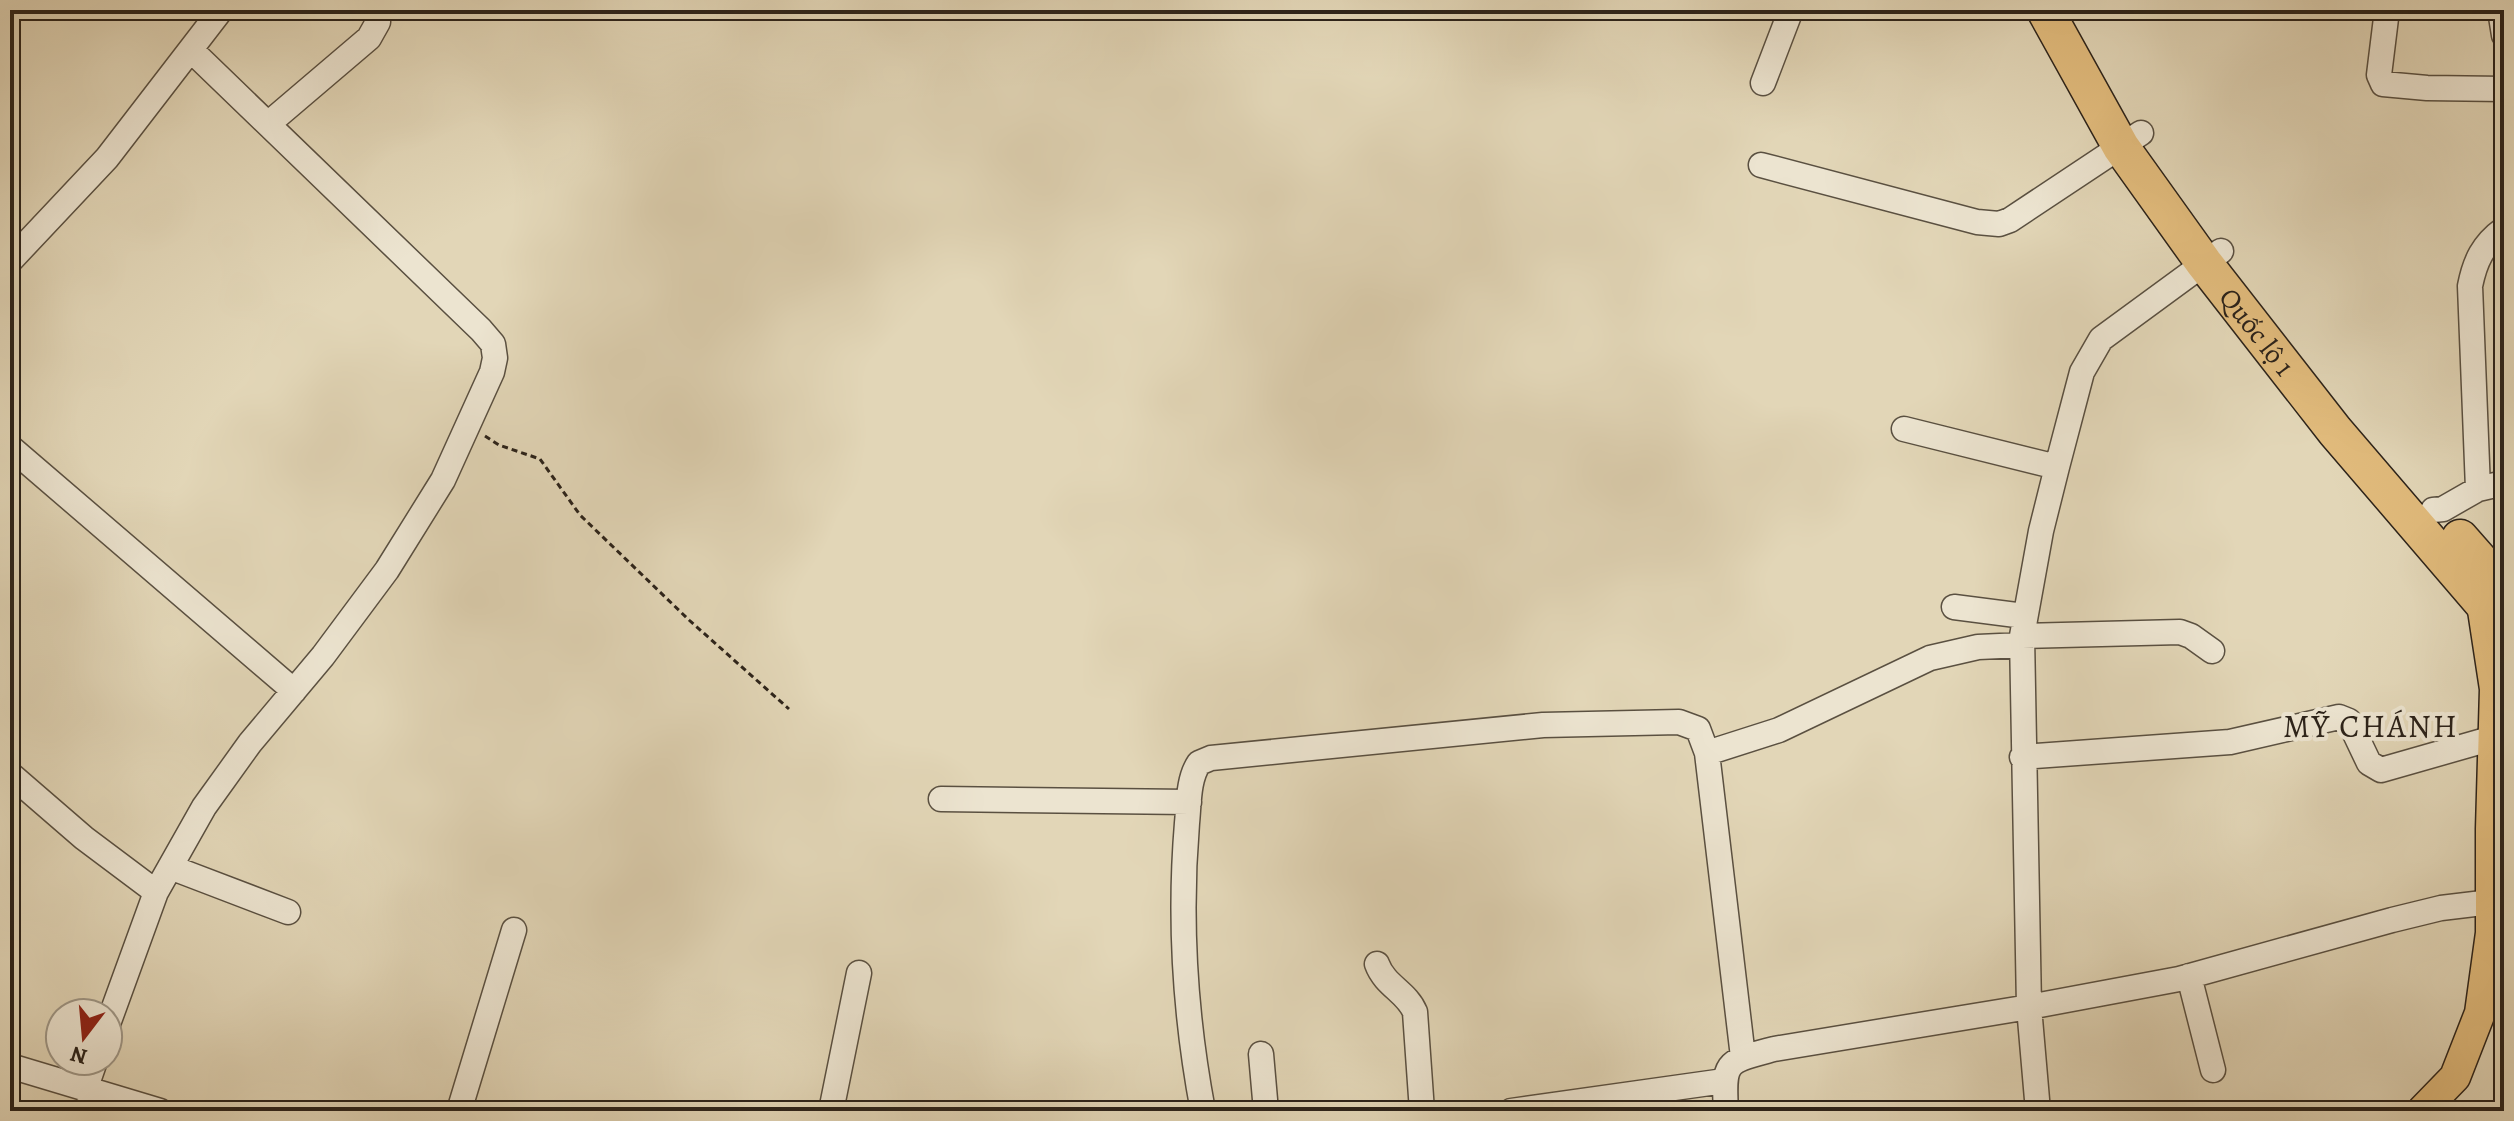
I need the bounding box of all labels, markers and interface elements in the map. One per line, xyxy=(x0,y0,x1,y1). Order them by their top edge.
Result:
street label: Quốc lộ 1 xyxy=(2210,280,2303,384)
district label: MỸ CHÁNH xyxy=(2283,704,2459,748)
north arrow xyxy=(44,997,124,1077)
text: N xyxy=(67,1039,91,1072)

